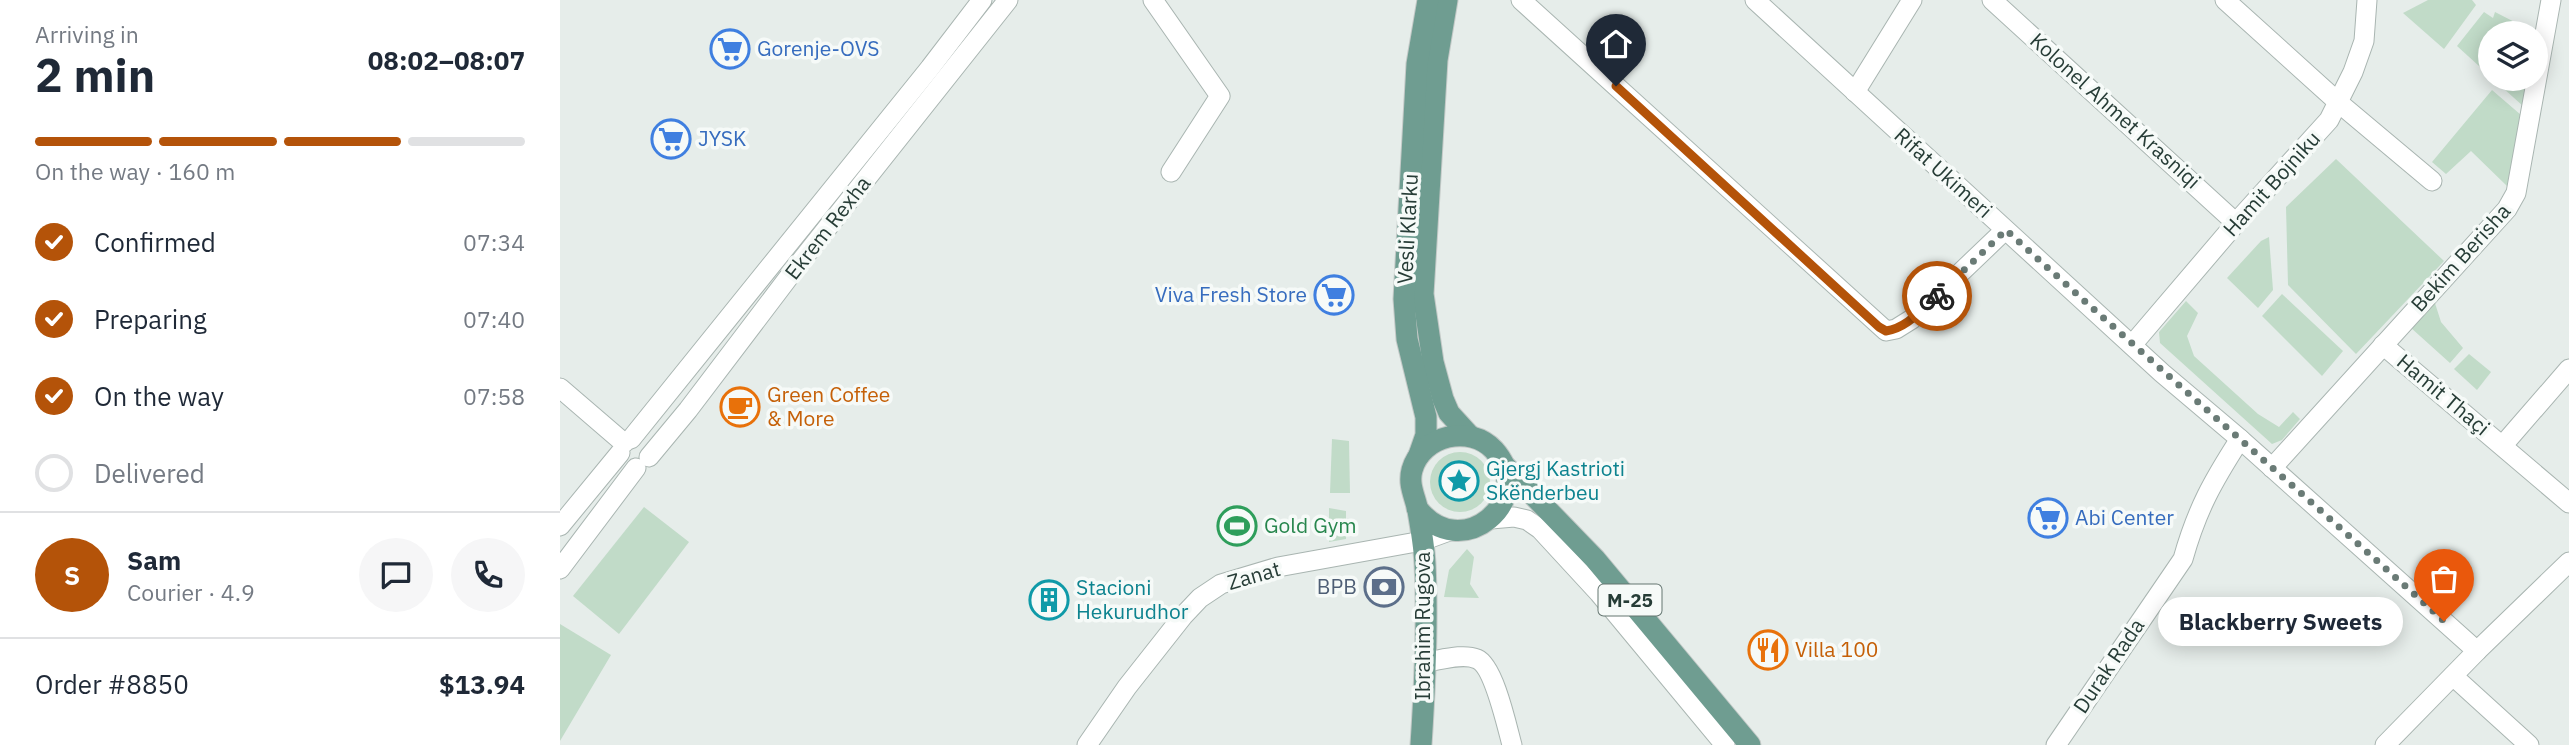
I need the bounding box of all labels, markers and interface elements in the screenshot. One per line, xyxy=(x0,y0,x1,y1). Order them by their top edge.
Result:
pin xyxy=(1586,14,1646,86)
text: Arriving in xyxy=(35,19,139,49)
map controls xyxy=(2478,21,2548,91)
button: layers xyxy=(2478,21,2548,91)
icon: home xyxy=(1597,25,1635,63)
street label: Kolonel Ahmet Krasniqi xyxy=(2024,26,2207,194)
supermarket icon: Gorenje-OVS xyxy=(709,28,751,70)
place label: Gorenje-OVS xyxy=(757,34,880,62)
text: 08:02–08:07 xyxy=(368,43,525,77)
text: 2 min xyxy=(35,45,155,105)
supermarket icon: JYSK xyxy=(650,118,692,160)
street label: Rifat Ukimeri xyxy=(1889,121,1999,224)
place label: JYSK xyxy=(698,124,746,152)
street label: Hamit Bojniku xyxy=(2216,125,2326,242)
text: On the way · 160 m xyxy=(35,156,235,186)
street label: Ekrem Rexha xyxy=(778,170,876,285)
street label: Vesli Klarku xyxy=(1390,173,1424,285)
street label: Bekim Berisha xyxy=(2404,197,2516,317)
icon: check xyxy=(35,223,73,261)
text: Confirmed xyxy=(94,225,216,259)
text: 07:34 xyxy=(463,227,525,257)
courier xyxy=(1902,261,1972,331)
supermarket icon: Viva Fresh Store xyxy=(1313,274,1355,316)
icon: bike xyxy=(1918,277,1956,315)
place label: Viva Fresh Store xyxy=(1155,280,1307,308)
icon: check xyxy=(35,300,73,338)
text: Preparing xyxy=(94,302,207,336)
text: 07:40 xyxy=(463,304,525,334)
street label: Hamit Thaçi xyxy=(2391,347,2496,441)
icon: check xyxy=(35,377,73,415)
text: On the way xyxy=(94,379,224,413)
place label: Green Coffee & More xyxy=(767,380,890,432)
text: 07:58 xyxy=(463,381,525,411)
cafe icon: Green Coffee & More xyxy=(719,386,761,428)
place label: Gjergj Kastrioti Skënderbeu xyxy=(1486,454,1625,506)
text: Delivered xyxy=(94,456,205,490)
place icon: Gjergj Kastrioti Skënderbeu xyxy=(1438,460,1480,502)
supermarket icon: Abi Center xyxy=(2027,497,2069,539)
place label: Abi Center xyxy=(2075,503,2174,531)
sports icon: Gold Gym xyxy=(1216,505,1258,547)
place label: Gold Gym xyxy=(1264,511,1357,539)
button: chat xyxy=(359,538,433,612)
button: phone xyxy=(451,538,525,612)
text: Sam xyxy=(127,543,181,577)
pin xyxy=(2414,549,2474,621)
street label: Ibrahim Rugova xyxy=(1408,551,1436,701)
street label: Zanat xyxy=(1224,554,1283,596)
text: S xyxy=(64,558,80,592)
icon: bag xyxy=(2425,560,2463,598)
bank icon: BPB xyxy=(1363,566,1405,608)
place label: BPB xyxy=(1317,572,1357,600)
place label: Stacioni Hekurudhor xyxy=(1076,573,1189,625)
text: Courier · 4.9 xyxy=(127,577,255,607)
building icon: Stacioni Hekurudhor xyxy=(1028,579,1070,621)
road number: M-25 xyxy=(1598,584,1662,615)
callout: Blackberry Sweets xyxy=(2157,596,2402,646)
text: Blackberry Sweets xyxy=(2179,606,2382,636)
street label: Durak Rada xyxy=(2066,613,2150,718)
restaurant icon: Villa 100 xyxy=(1747,629,1789,671)
place label: Villa 100 xyxy=(1795,635,1878,663)
text: Order #8850 xyxy=(35,667,189,701)
text: $13.94 xyxy=(439,667,525,701)

